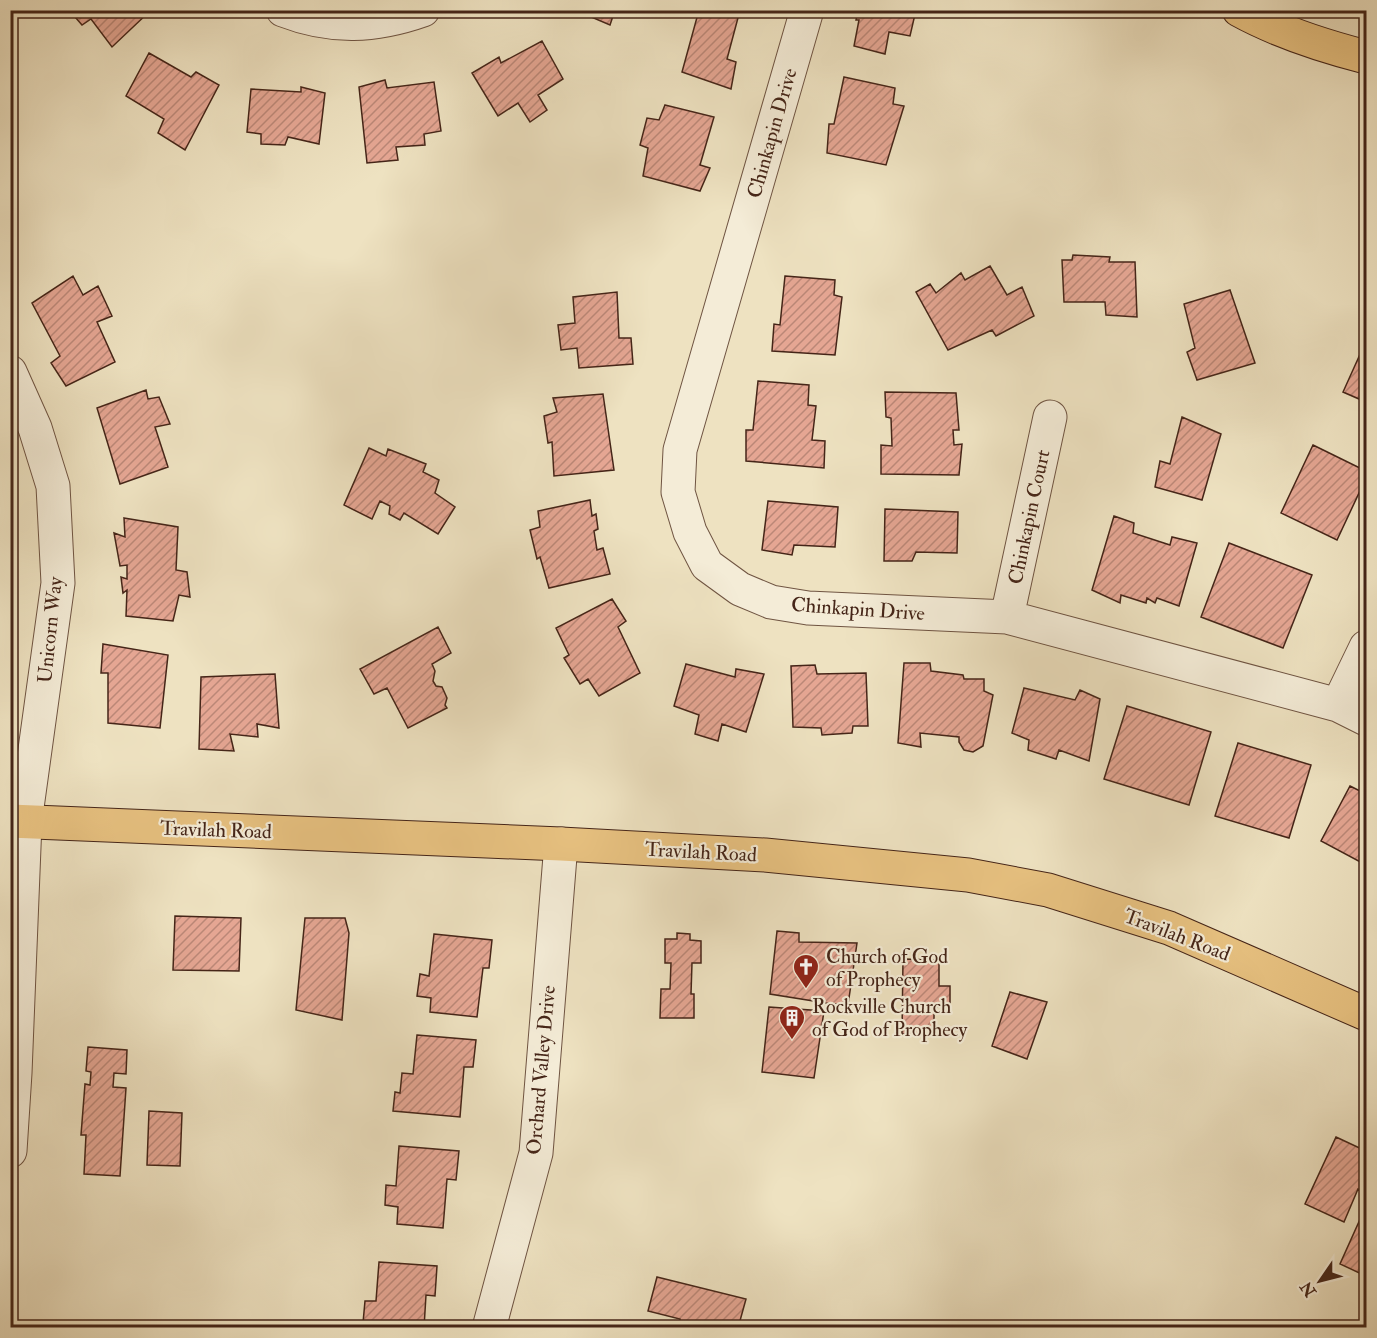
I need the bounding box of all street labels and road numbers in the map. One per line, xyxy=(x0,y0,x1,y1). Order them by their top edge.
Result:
street label: Chinkapin Drive xyxy=(742,65,803,201)
street label: Chinkapin Court xyxy=(1003,447,1057,587)
street label: Unicorn Way xyxy=(32,574,68,684)
street label: Chinkapin Drive xyxy=(790,592,926,627)
street label: Travilah Road xyxy=(160,816,272,844)
street label: Travilah Road xyxy=(644,837,758,867)
street label: Travilah Road xyxy=(1120,903,1234,967)
street label: Orchard Valley Drive xyxy=(521,984,561,1156)

